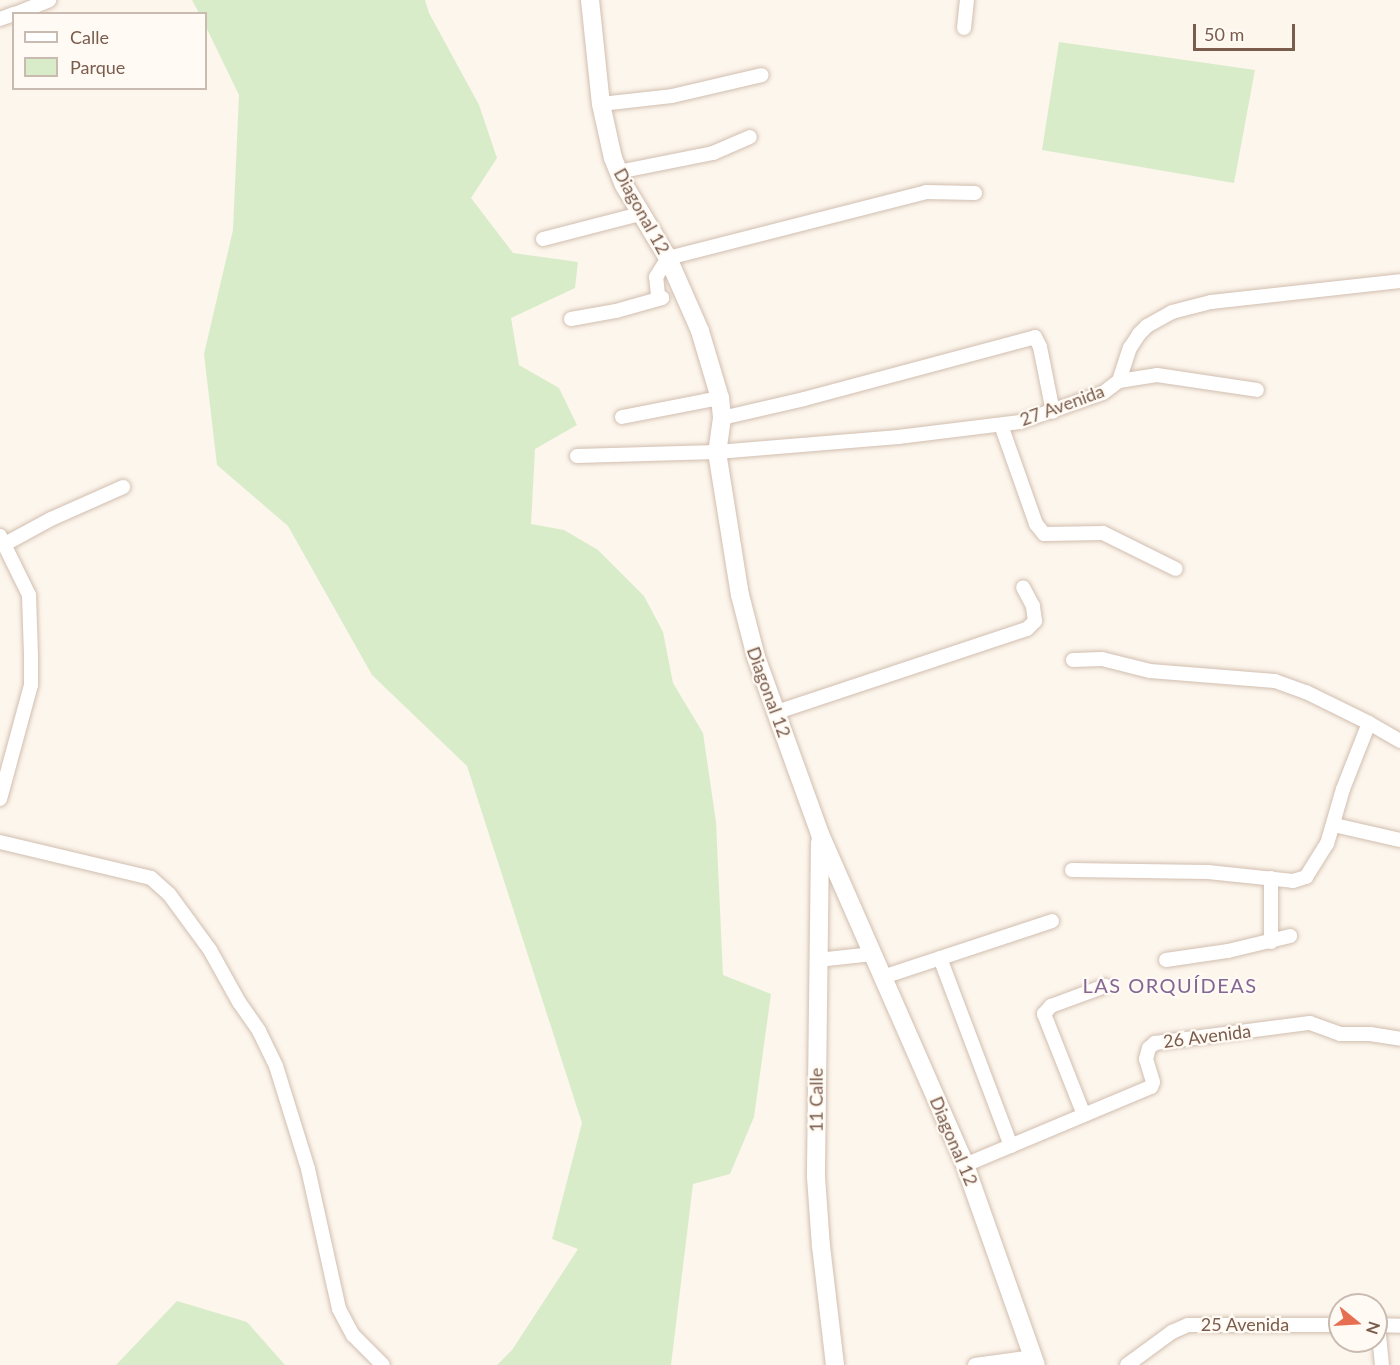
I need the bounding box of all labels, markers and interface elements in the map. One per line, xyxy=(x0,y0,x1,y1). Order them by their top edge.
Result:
legend xyxy=(12,12,207,90)
scale bar xyxy=(1196,12,1298,50)
text: 50 m xyxy=(1204,23,1244,45)
text: Calle xyxy=(70,26,109,48)
text: Parque xyxy=(70,56,125,78)
street label: Diagonal 12 xyxy=(610,164,674,258)
street label: 27 Avenida xyxy=(1017,380,1107,430)
street label: Diagonal 12 xyxy=(743,644,795,740)
district label: LAS ORQUÍDEAS xyxy=(1082,973,1258,997)
street label: 26 Avenida xyxy=(1162,1020,1252,1052)
street label: 11 Calle xyxy=(805,1068,827,1132)
street label: Diagonal 12 xyxy=(926,1093,982,1189)
north arrow xyxy=(1328,1293,1388,1353)
street label: 25 Avenida xyxy=(1201,1313,1289,1335)
text: N xyxy=(1363,1319,1385,1337)

